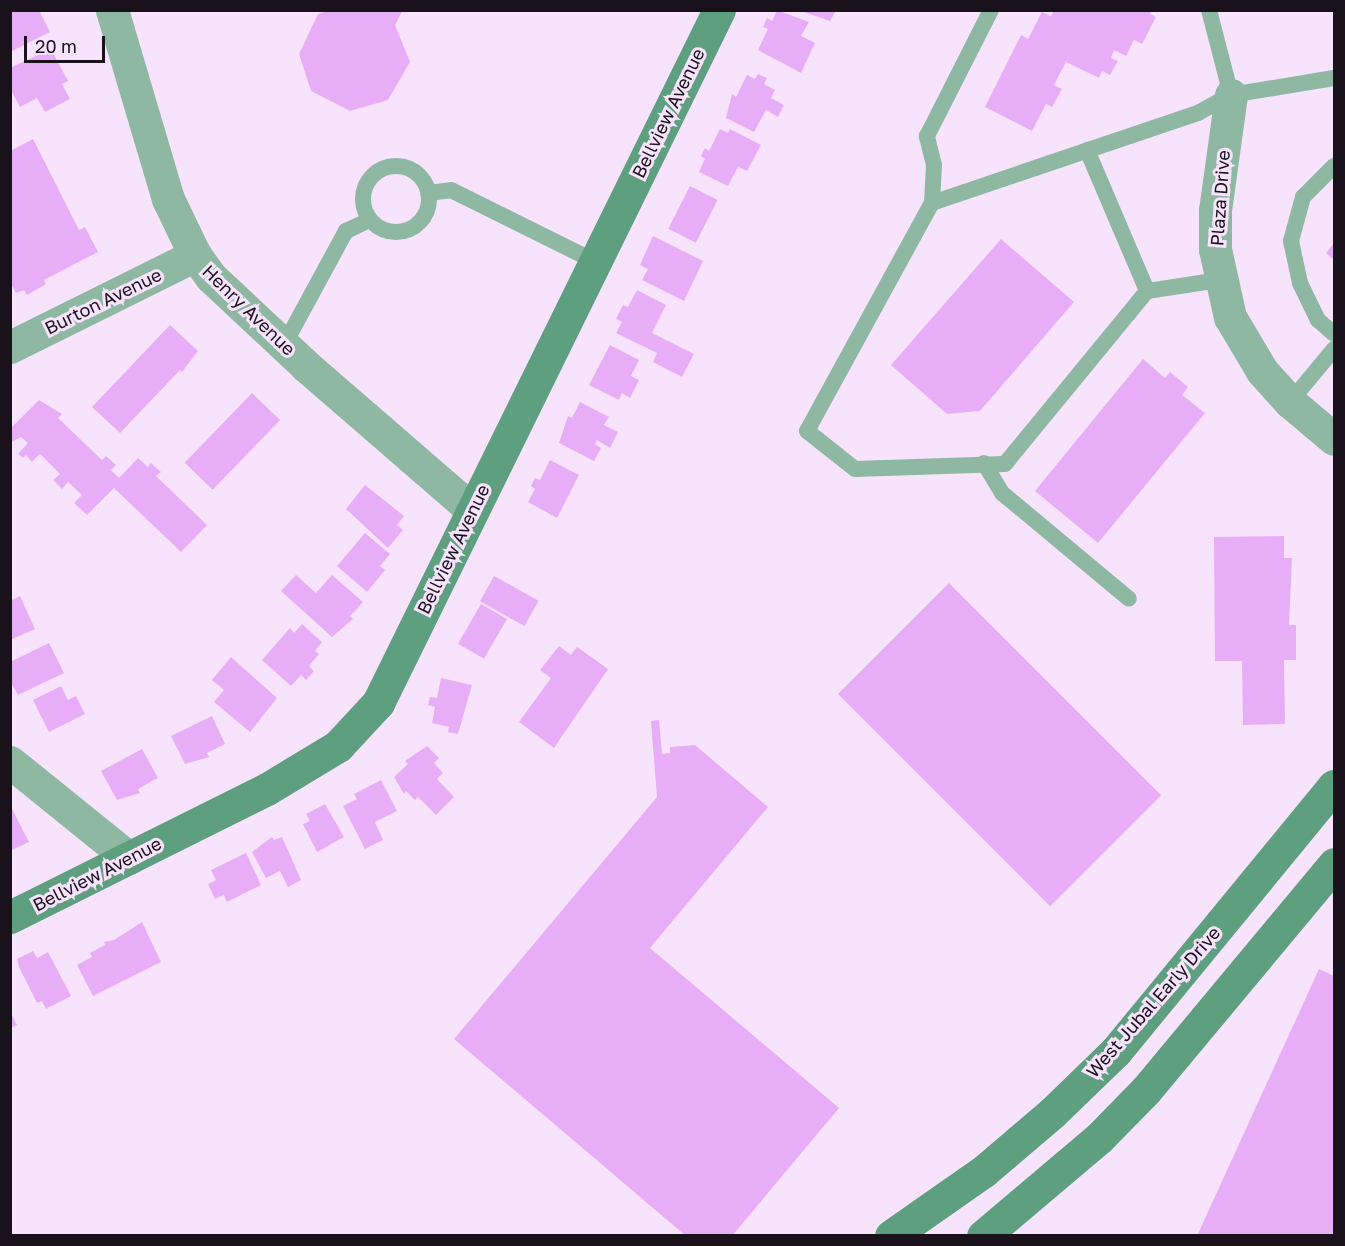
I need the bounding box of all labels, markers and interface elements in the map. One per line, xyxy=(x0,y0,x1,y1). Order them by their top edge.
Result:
scale bar xyxy=(27,24,108,62)
text: 20 m xyxy=(35,35,77,57)
street label: Bellview Avenue xyxy=(627,45,709,181)
street label: Plaza Drive xyxy=(1206,149,1234,247)
street label: Henry Avenue xyxy=(198,260,300,360)
street label: Burton Avenue xyxy=(41,263,165,339)
street label: Bellview Avenue xyxy=(412,481,494,617)
street label: Bellview Avenue xyxy=(29,832,165,916)
street label: West Jubal Early Drive xyxy=(1081,922,1225,1082)

